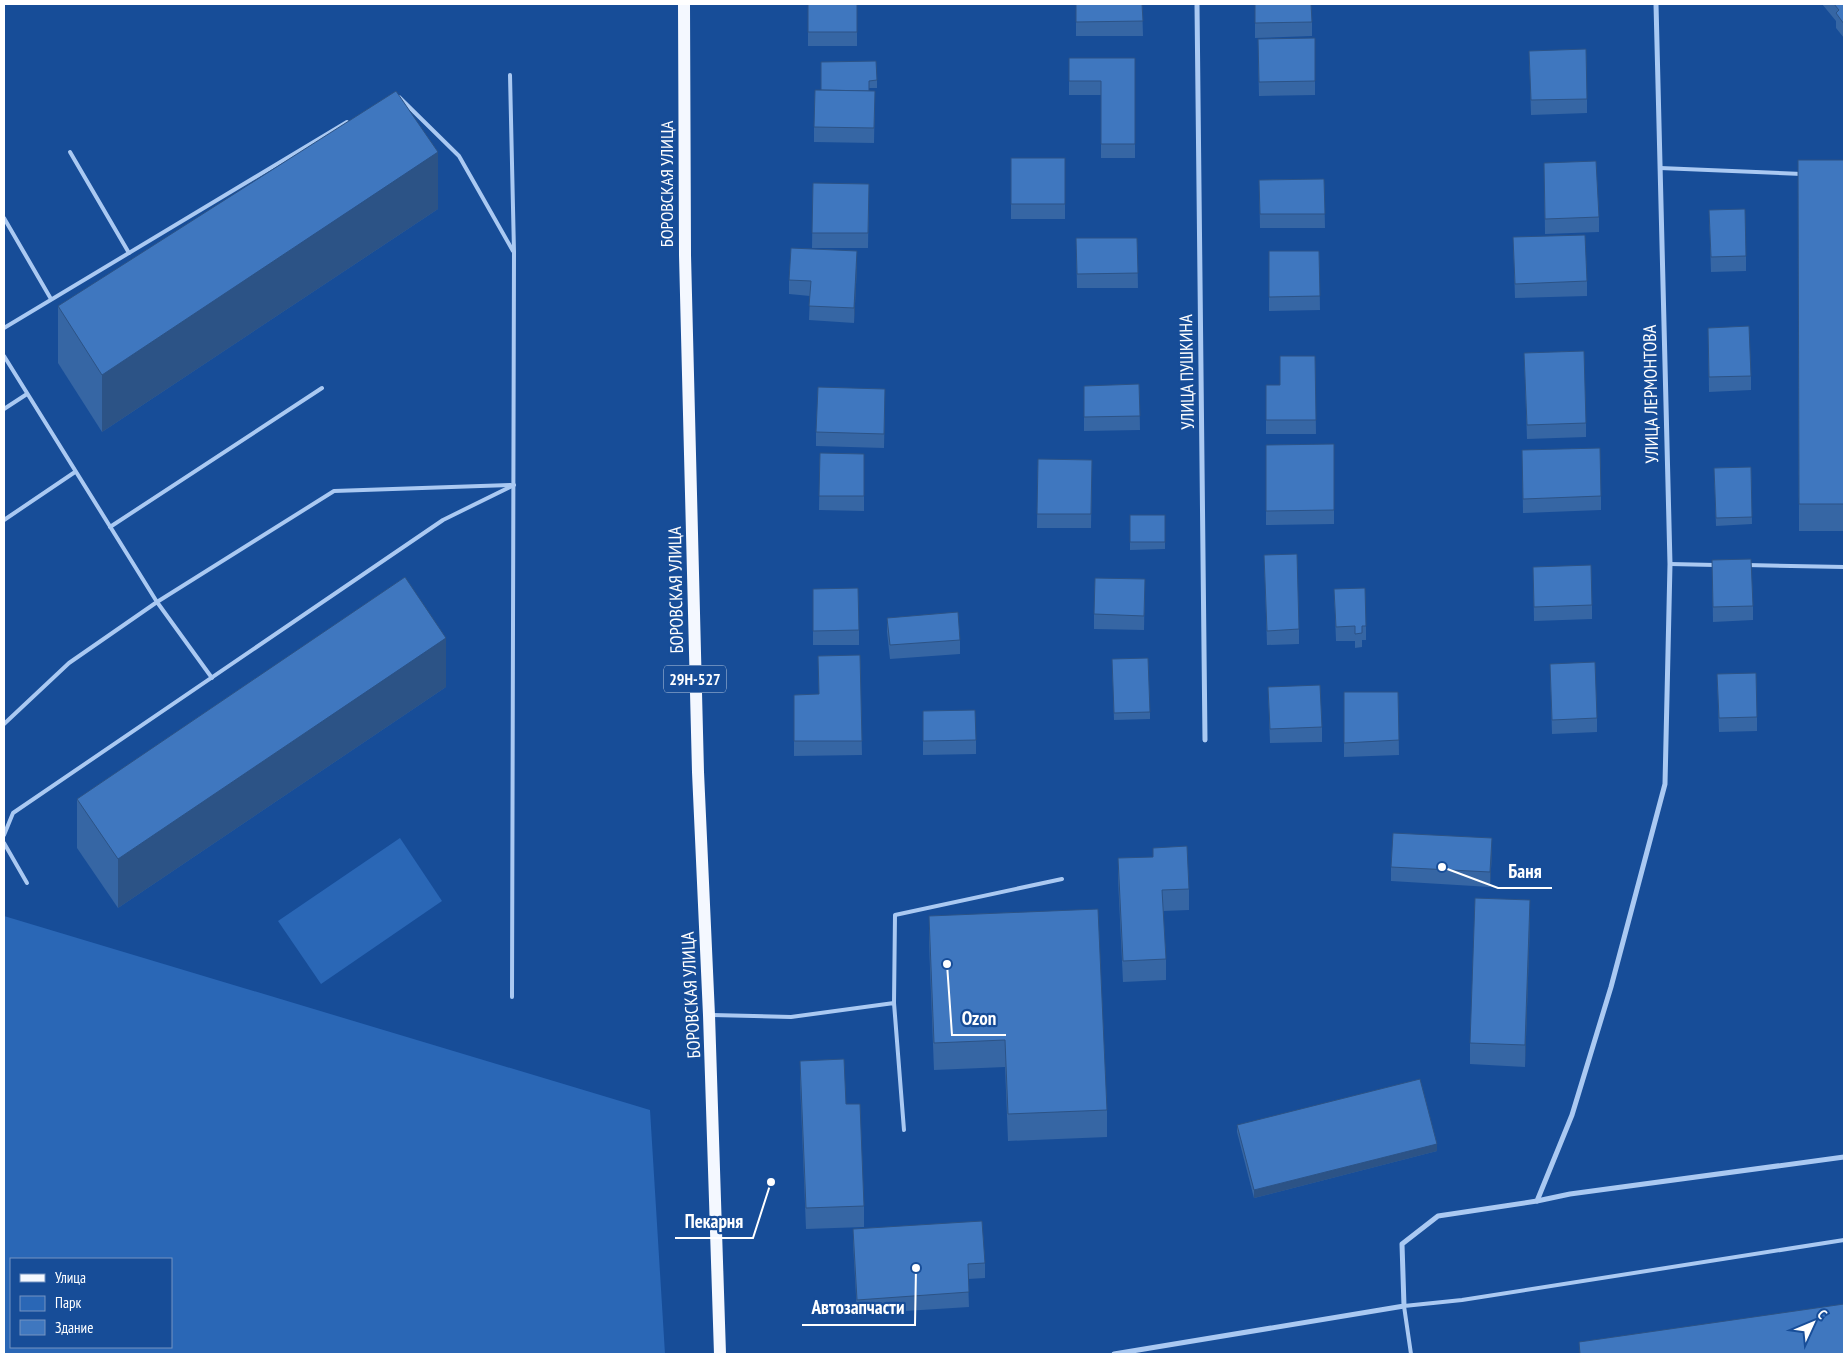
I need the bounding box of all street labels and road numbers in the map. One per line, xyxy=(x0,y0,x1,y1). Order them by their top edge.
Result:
street label: БОРОВСКАЯ УЛИЦА xyxy=(655,120,678,247)
street label: УЛИЦА ПУШКИНА xyxy=(1174,314,1199,430)
street label: УЛИЦА ЛЕРМОНТОВА xyxy=(1638,324,1663,463)
street label: БОРОВСКАЯ УЛИЦА xyxy=(663,526,688,654)
road number: 29Н-527 xyxy=(664,666,726,692)
street label: БОРОВСКАЯ УЛИЦА xyxy=(676,931,705,1059)

